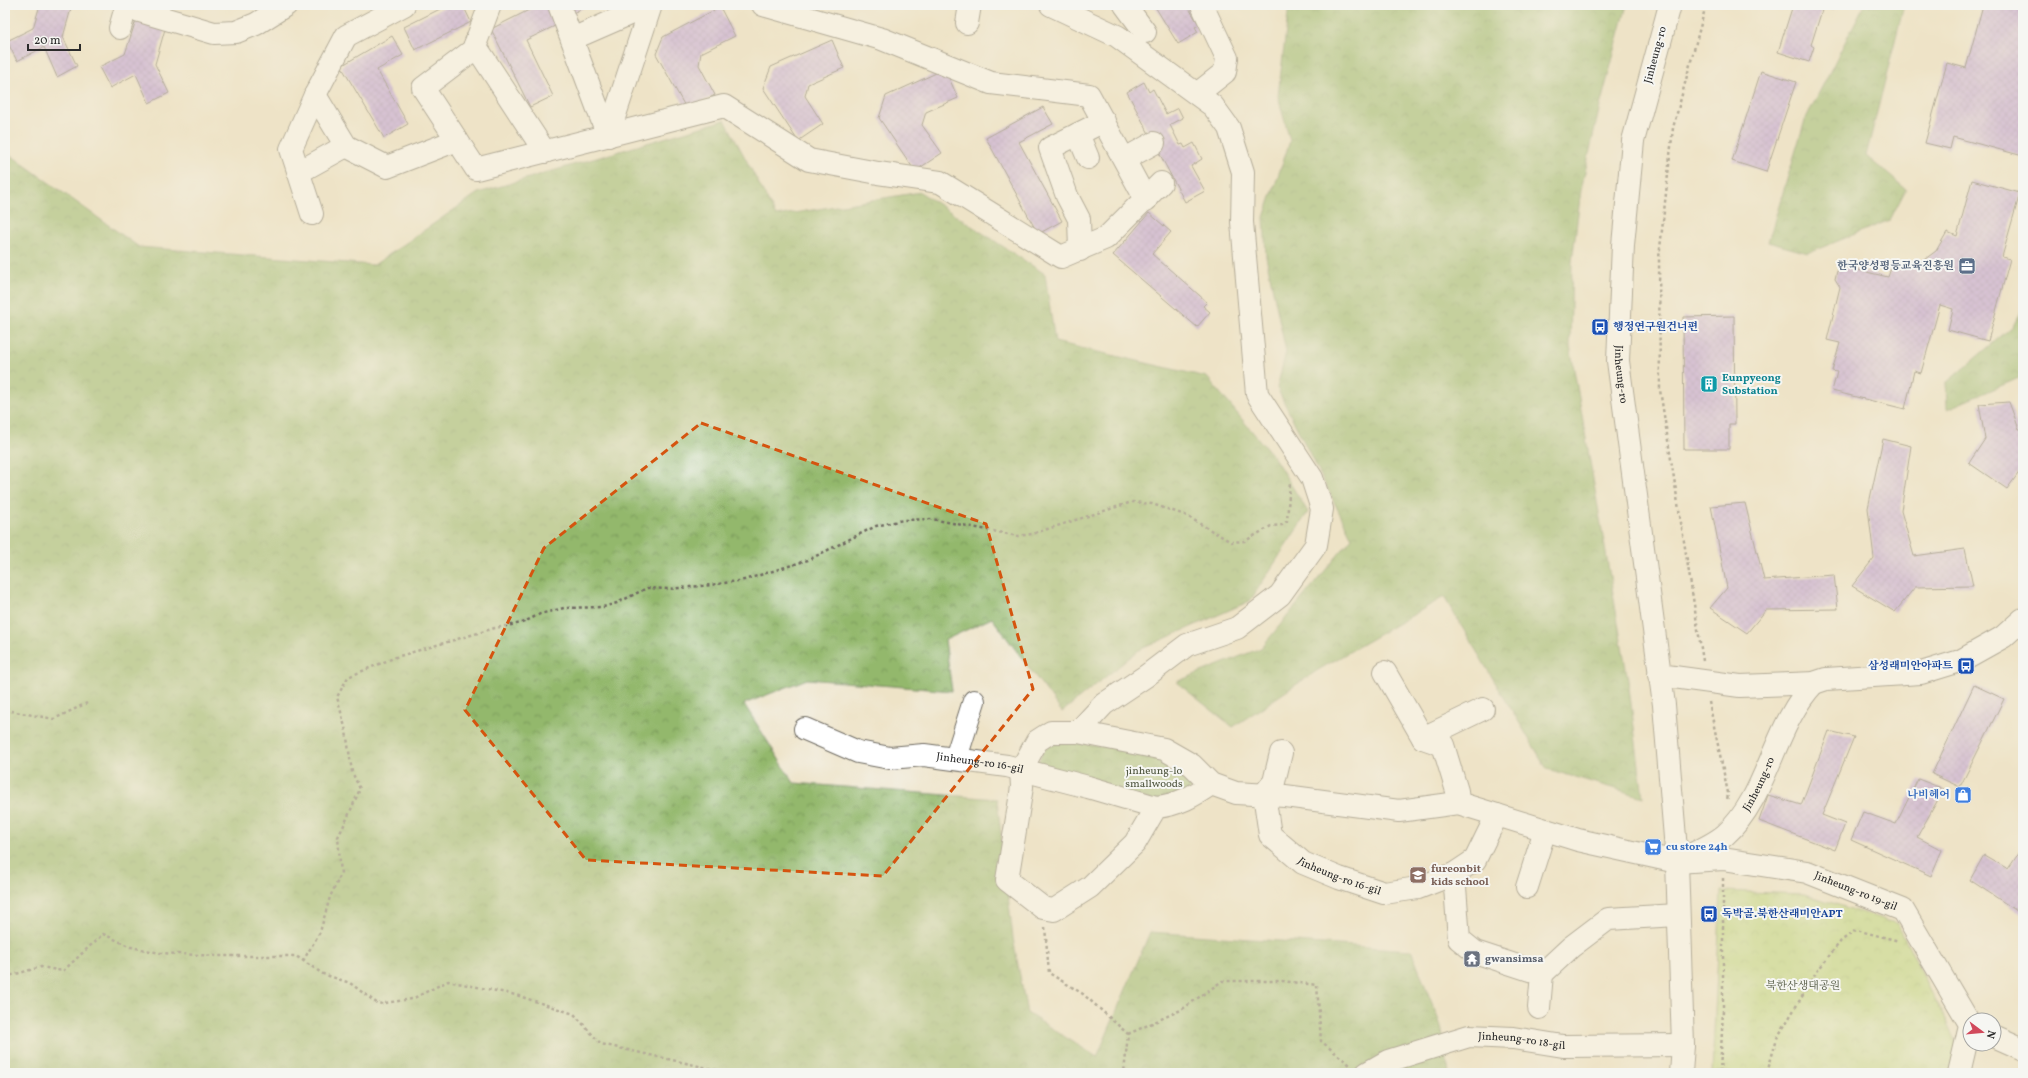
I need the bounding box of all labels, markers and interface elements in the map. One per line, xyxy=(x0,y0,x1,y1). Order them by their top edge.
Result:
street label: Jinheung-ro xyxy=(1641,25,1671,85)
scale bar xyxy=(28,26,80,52)
text: 20 m xyxy=(34,33,61,49)
office icon: 한국양성평등교육진흥원 xyxy=(1957,256,1977,276)
place label: 한국양성평등교육진흥원 xyxy=(1837,259,1954,274)
bus stop icon: 행정연구원건너편 xyxy=(1590,317,1610,337)
place label: 행정연구원건너편 xyxy=(1613,320,1698,335)
street label: Jinheung-ro xyxy=(1610,345,1631,405)
place label: Eunpyeong Substation xyxy=(1722,371,1781,399)
building icon: Eunpyeong Substation xyxy=(1699,374,1719,394)
bus stop icon: 삼성래미안아파트 xyxy=(1956,656,1976,676)
place label: 삼성래미안아파트 xyxy=(1868,659,1953,674)
street label: Jinheung-ro 16-gil xyxy=(935,749,1025,777)
street label: Jinheung-ro xyxy=(1739,755,1779,814)
park label: jinheung-lo smallwoods xyxy=(1125,764,1183,792)
shop icon: 나비헤어 xyxy=(1953,785,1973,805)
place label: 나비헤어 xyxy=(1907,788,1950,803)
supermarket icon: cu store 24h xyxy=(1643,837,1663,857)
place label: cu store 24h xyxy=(1666,840,1728,855)
street label: Jinheung-ro 16-gil xyxy=(1294,854,1383,899)
place label: fureonbit kids school xyxy=(1431,862,1489,890)
school or university icon: fureonbit kids school xyxy=(1408,865,1428,885)
street label: Jinheung-ro 19-gil xyxy=(1812,868,1900,915)
bus stop icon: 독박골.북한산래미안APT xyxy=(1699,904,1719,924)
place label: 독박골.북한산래미안APT xyxy=(1721,907,1843,922)
temple icon: gwansimsa xyxy=(1462,949,1482,969)
place label: gwansimsa xyxy=(1485,952,1543,967)
park label: 북한산생태공원 xyxy=(1766,979,1840,994)
north arrow xyxy=(1962,1012,2002,1052)
text: N xyxy=(1982,1028,1998,1040)
street label: Jinheung-ro 18-gil xyxy=(1478,1029,1565,1054)

